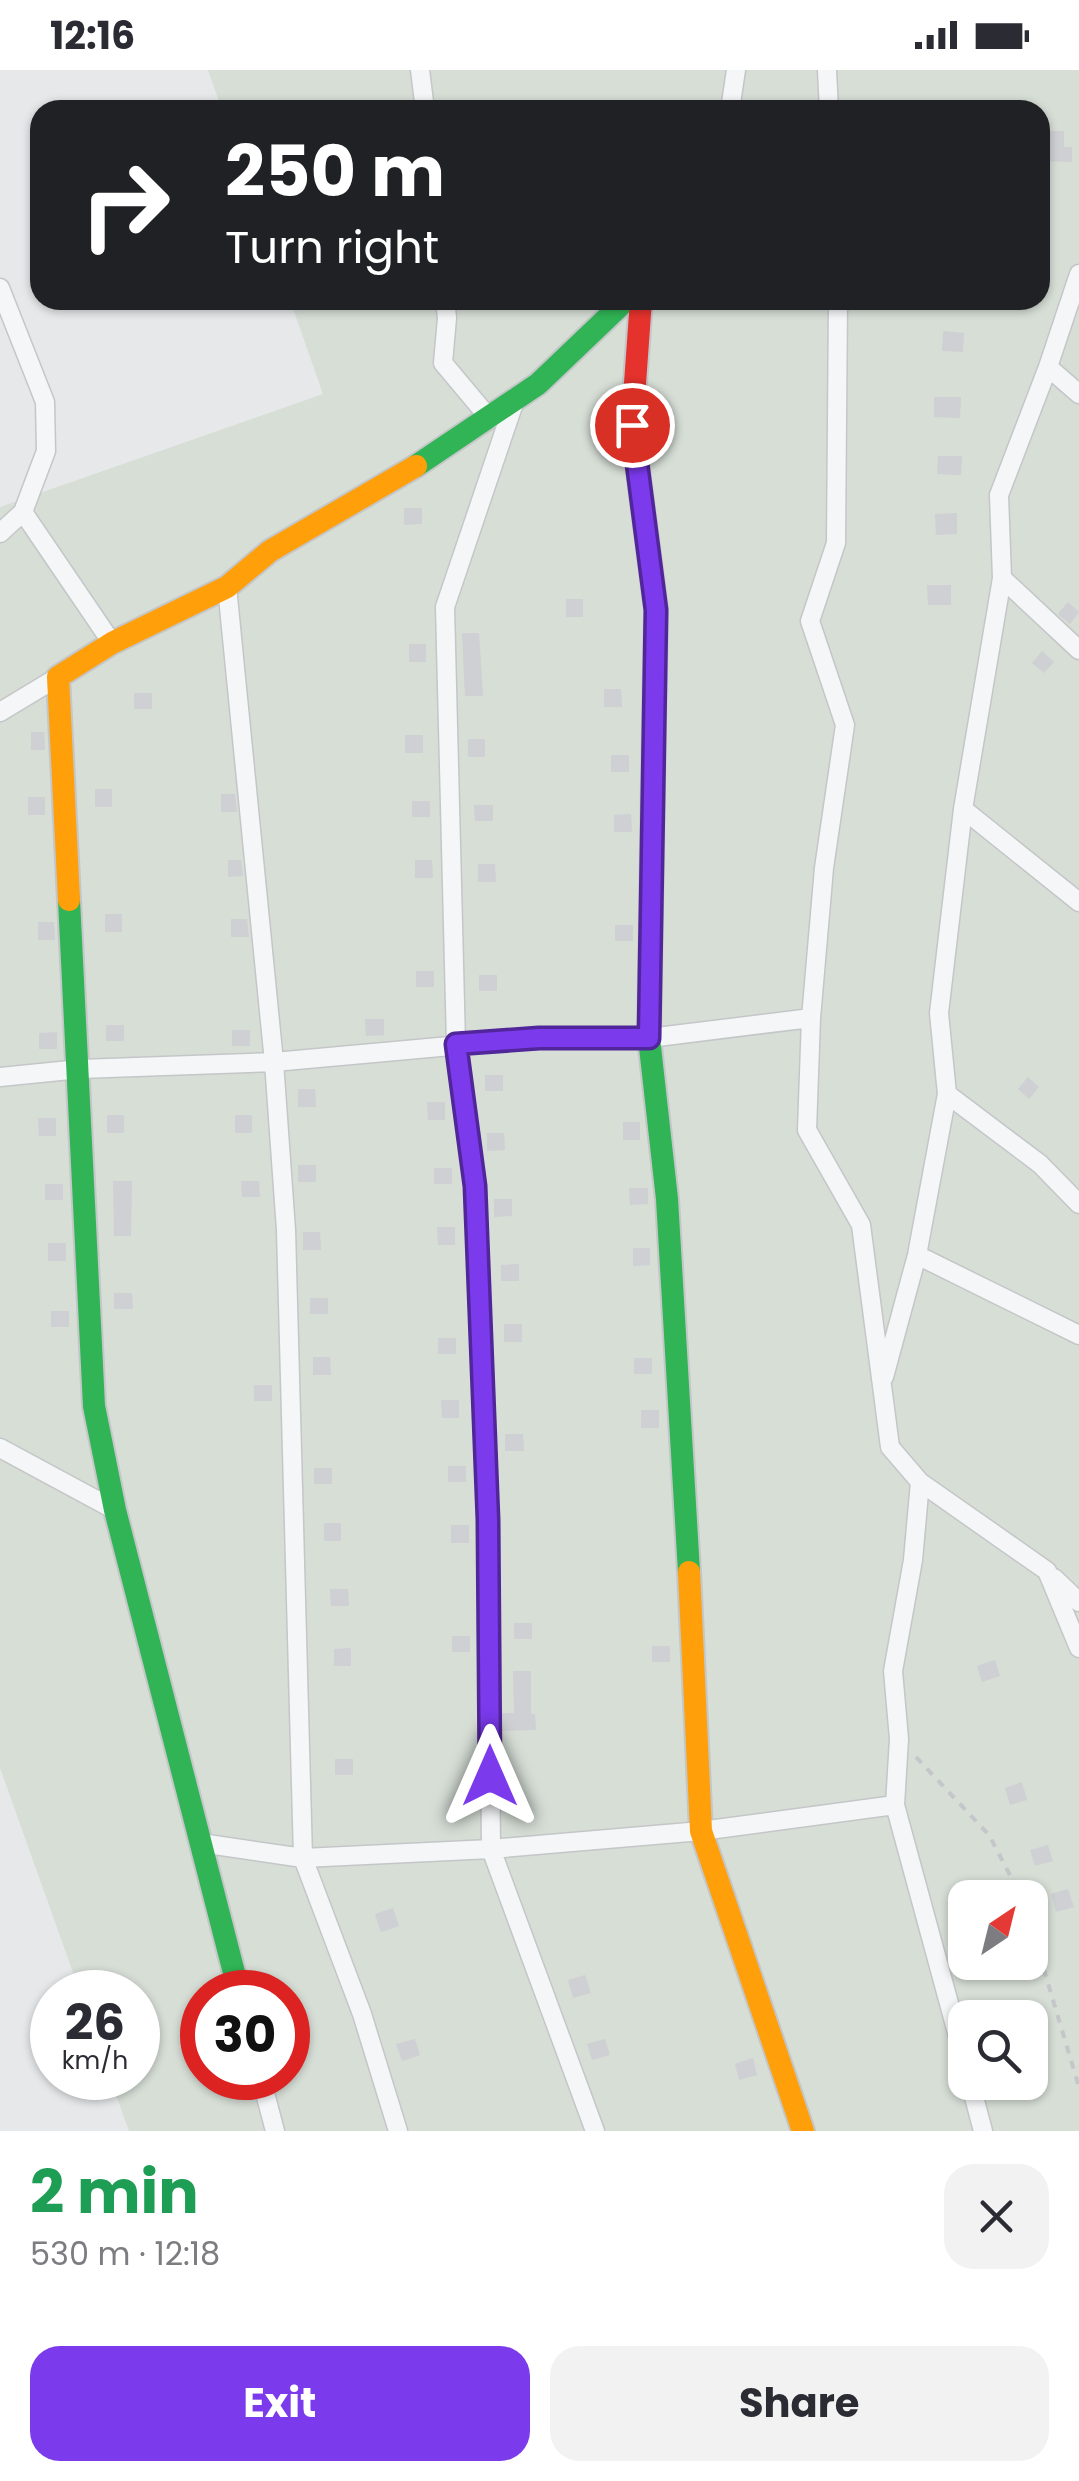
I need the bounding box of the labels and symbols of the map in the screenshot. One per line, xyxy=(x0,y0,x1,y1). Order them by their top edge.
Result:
pin xyxy=(590,383,675,468)
position arrow xyxy=(438,1724,542,1828)
north arrow xyxy=(948,1880,1048,1980)
speed limit sign: 30 xyxy=(180,1970,310,2100)

